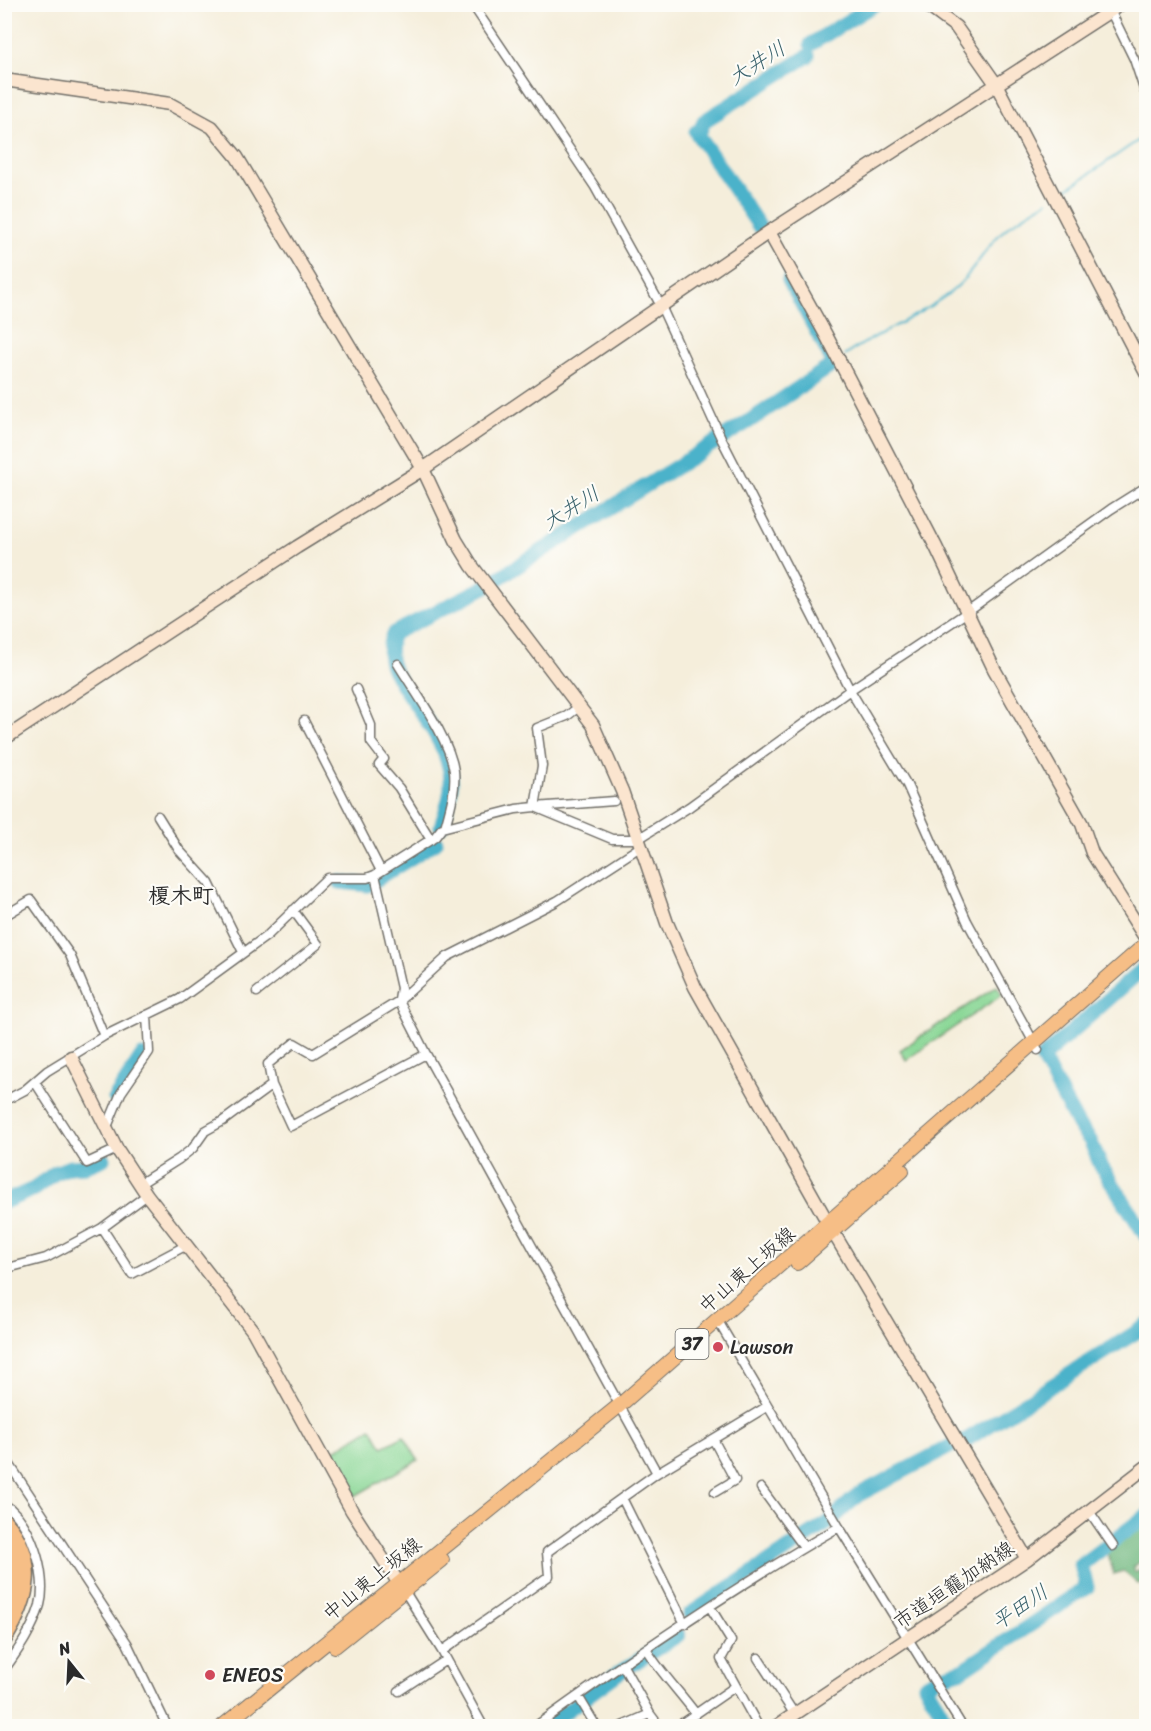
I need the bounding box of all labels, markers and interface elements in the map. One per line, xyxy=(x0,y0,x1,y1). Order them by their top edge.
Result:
water label: 大井川 xyxy=(720,30,794,96)
water label: 大井川 xyxy=(534,475,608,541)
district label: 榎木町 xyxy=(148,876,214,915)
street label: 中山東上坂線 xyxy=(690,1217,804,1323)
road number: 37 xyxy=(676,1329,708,1359)
place label: Lawson xyxy=(730,1330,793,1365)
marker: Lawson xyxy=(711,1340,725,1354)
street label: 中山東上坂線 xyxy=(314,1528,430,1630)
street label: 市道垣籠加納線 xyxy=(886,1531,1022,1639)
water label: 平田川 xyxy=(983,1574,1057,1640)
north arrow xyxy=(39,1632,99,1692)
text: N xyxy=(54,1632,75,1664)
place label: ENEOS xyxy=(222,1658,284,1693)
marker: ENEOS xyxy=(203,1668,217,1682)

